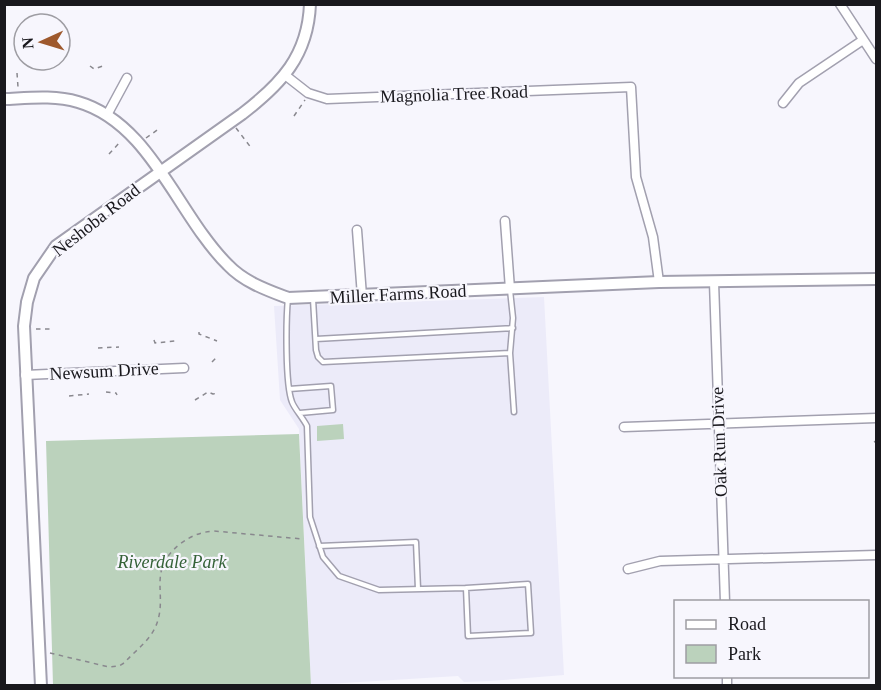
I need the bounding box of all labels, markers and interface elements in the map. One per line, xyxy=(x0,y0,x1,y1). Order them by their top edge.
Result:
north arrow xyxy=(12,12,72,72)
text: N xyxy=(19,36,36,49)
street label: Magnolia Tree Road xyxy=(380,81,528,107)
street label: Neshoba Road xyxy=(48,180,144,260)
street label: Miller Farms Road xyxy=(329,280,467,308)
street label: Newsum Drive xyxy=(49,358,159,384)
street label: Oak Run Drive xyxy=(707,387,731,497)
park label: Riverdale Park xyxy=(117,552,227,572)
legend xyxy=(674,600,869,678)
text: Road xyxy=(728,614,766,634)
text: Park xyxy=(728,644,761,664)

